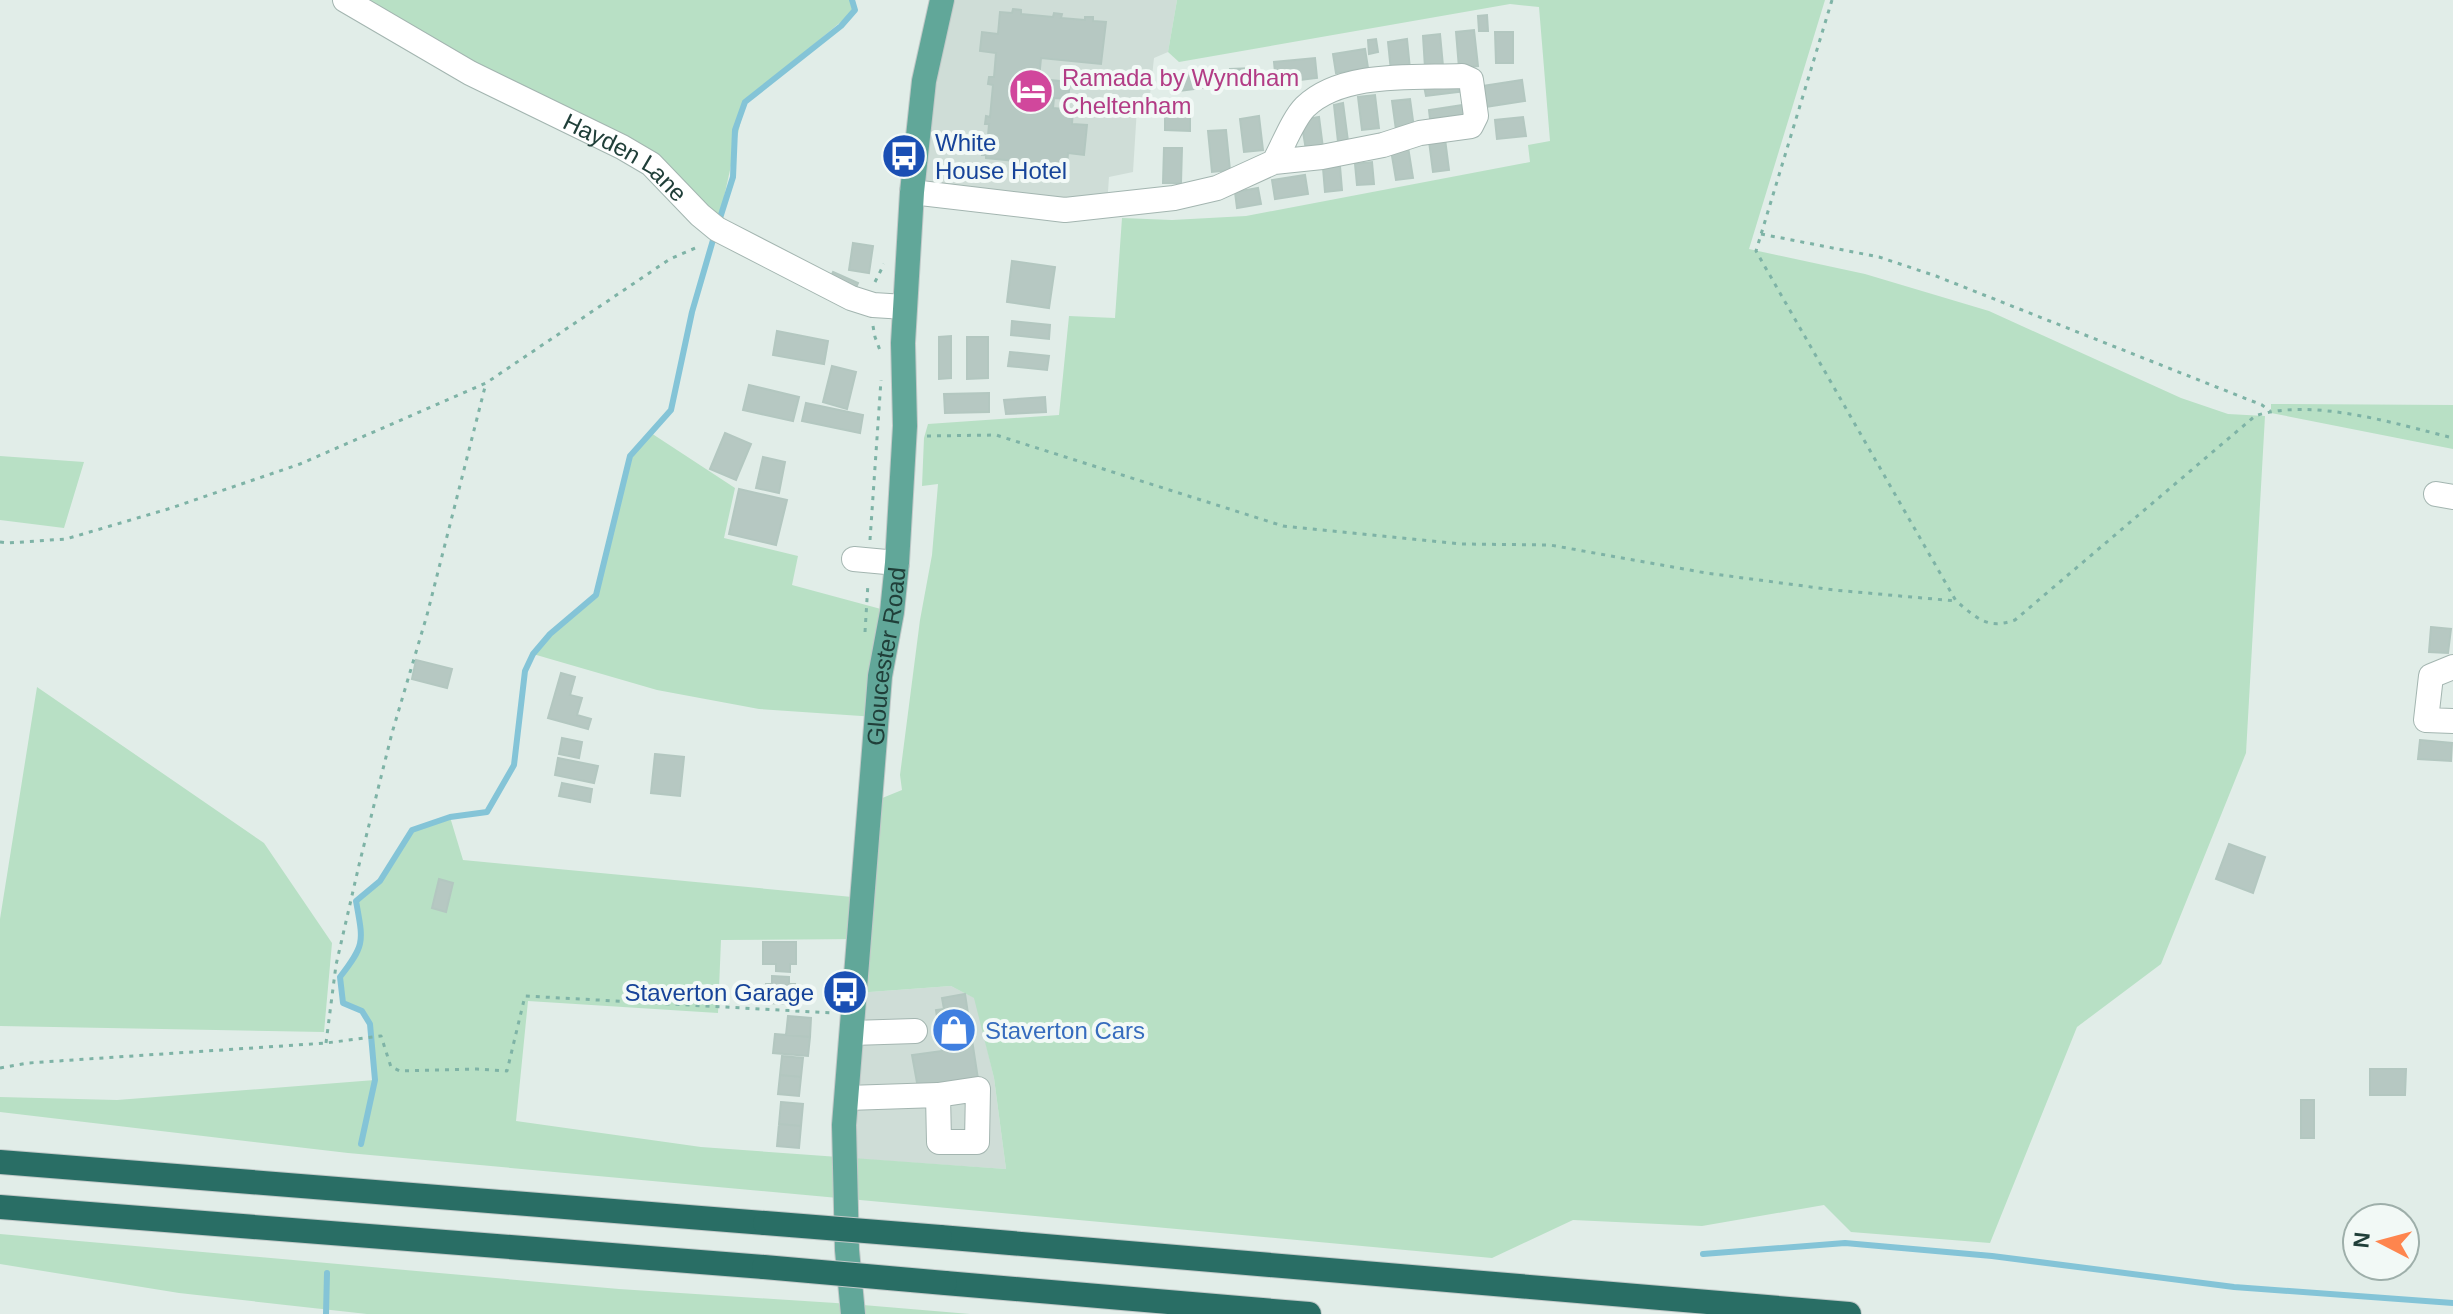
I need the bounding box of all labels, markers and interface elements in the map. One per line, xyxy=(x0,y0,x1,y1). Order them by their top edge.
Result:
place label: Ramada by Wyndham Cheltenham xyxy=(1062,64,1299,119)
hotel icon: Ramada by Wyndham Cheltenham xyxy=(1007,67,1055,115)
street label: Hayden Lane xyxy=(559,107,693,207)
place label: White House Hotel xyxy=(935,129,1067,184)
bus stop icon: White House Hotel xyxy=(880,132,928,180)
street label: Gloucester Road xyxy=(861,566,910,747)
bus stop icon: Staverton Garage xyxy=(821,968,869,1016)
place label: Staverton Garage xyxy=(625,979,814,1006)
shop icon: Staverton Cars xyxy=(930,1006,978,1054)
place label: Staverton Cars xyxy=(985,1017,1145,1044)
north arrow xyxy=(2341,1202,2421,1282)
text: N xyxy=(2348,1231,2375,1249)

